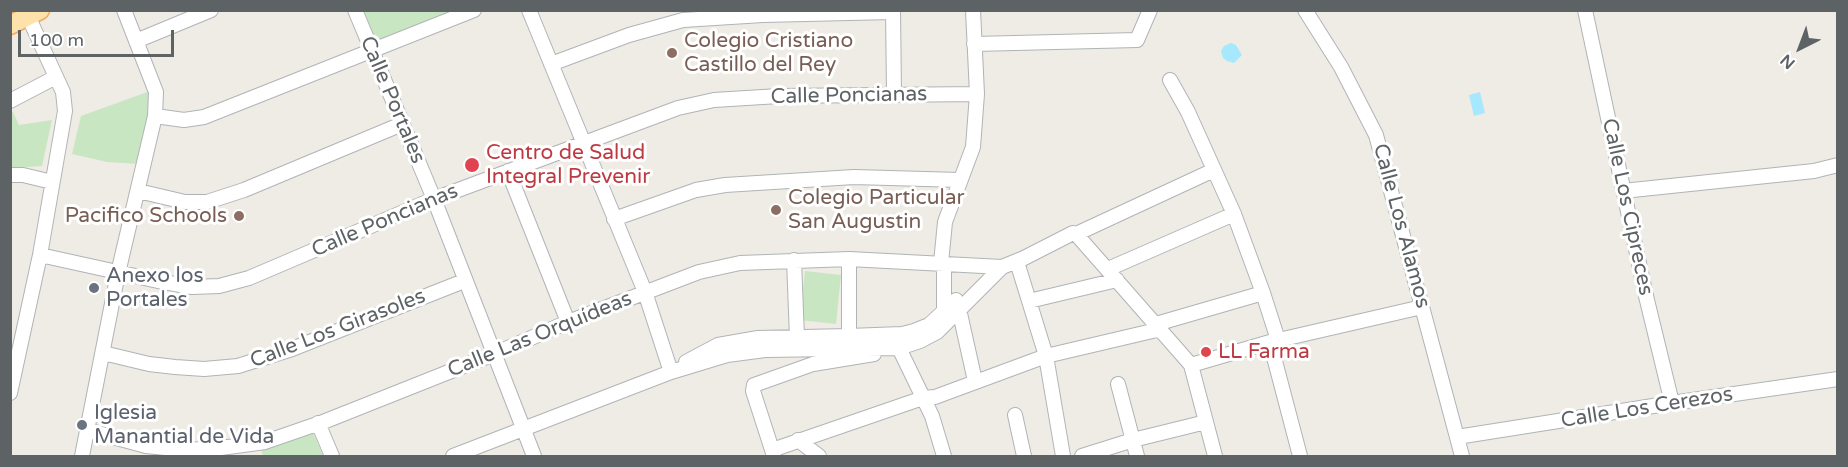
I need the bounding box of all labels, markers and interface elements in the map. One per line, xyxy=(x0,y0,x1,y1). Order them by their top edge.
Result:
scale bar xyxy=(21,18,177,56)
north arrow xyxy=(1770,18,1830,78)
place label: Colegio Cristiano Castillo del Rey xyxy=(684,28,853,78)
text: 100 m xyxy=(29,29,84,51)
street label: Calle Portales xyxy=(354,33,430,167)
marker: Colegio Cristiano Castillo del Rey xyxy=(665,46,679,60)
text: N xyxy=(1776,50,1799,73)
street label: Calle Poncianas xyxy=(771,82,927,110)
street label: Calle Los Cipreces xyxy=(1596,116,1658,298)
place label: Centro de Salud Integral Prevenir xyxy=(486,140,650,190)
street label: Calle Los Alamos xyxy=(1367,141,1435,311)
marker: Centro de Salud Integral Prevenir xyxy=(463,156,481,174)
street label: Calle Poncianas xyxy=(308,179,462,263)
place label: Colegio Particular San Augustin xyxy=(788,185,965,235)
place label: Pacifico Schools xyxy=(65,203,227,229)
marker: Colegio Particular San Augustin xyxy=(769,203,783,217)
marker: Pacifico Schools xyxy=(232,209,246,223)
place label: Anexo los Portales xyxy=(106,263,203,313)
marker: Anexo los Portales xyxy=(87,281,101,295)
street label: Calle Los Girasoles xyxy=(247,284,429,374)
street label: Calle Las Orquídeas xyxy=(444,287,636,383)
place label: LL Farma xyxy=(1218,339,1310,365)
marker: LL Farma xyxy=(1199,345,1213,359)
street label: Calle Los Cerezos xyxy=(1559,382,1735,434)
place label: Iglesia Manantial de Vida xyxy=(94,400,274,450)
marker: Iglesia Manantial de Vida xyxy=(75,418,89,432)

